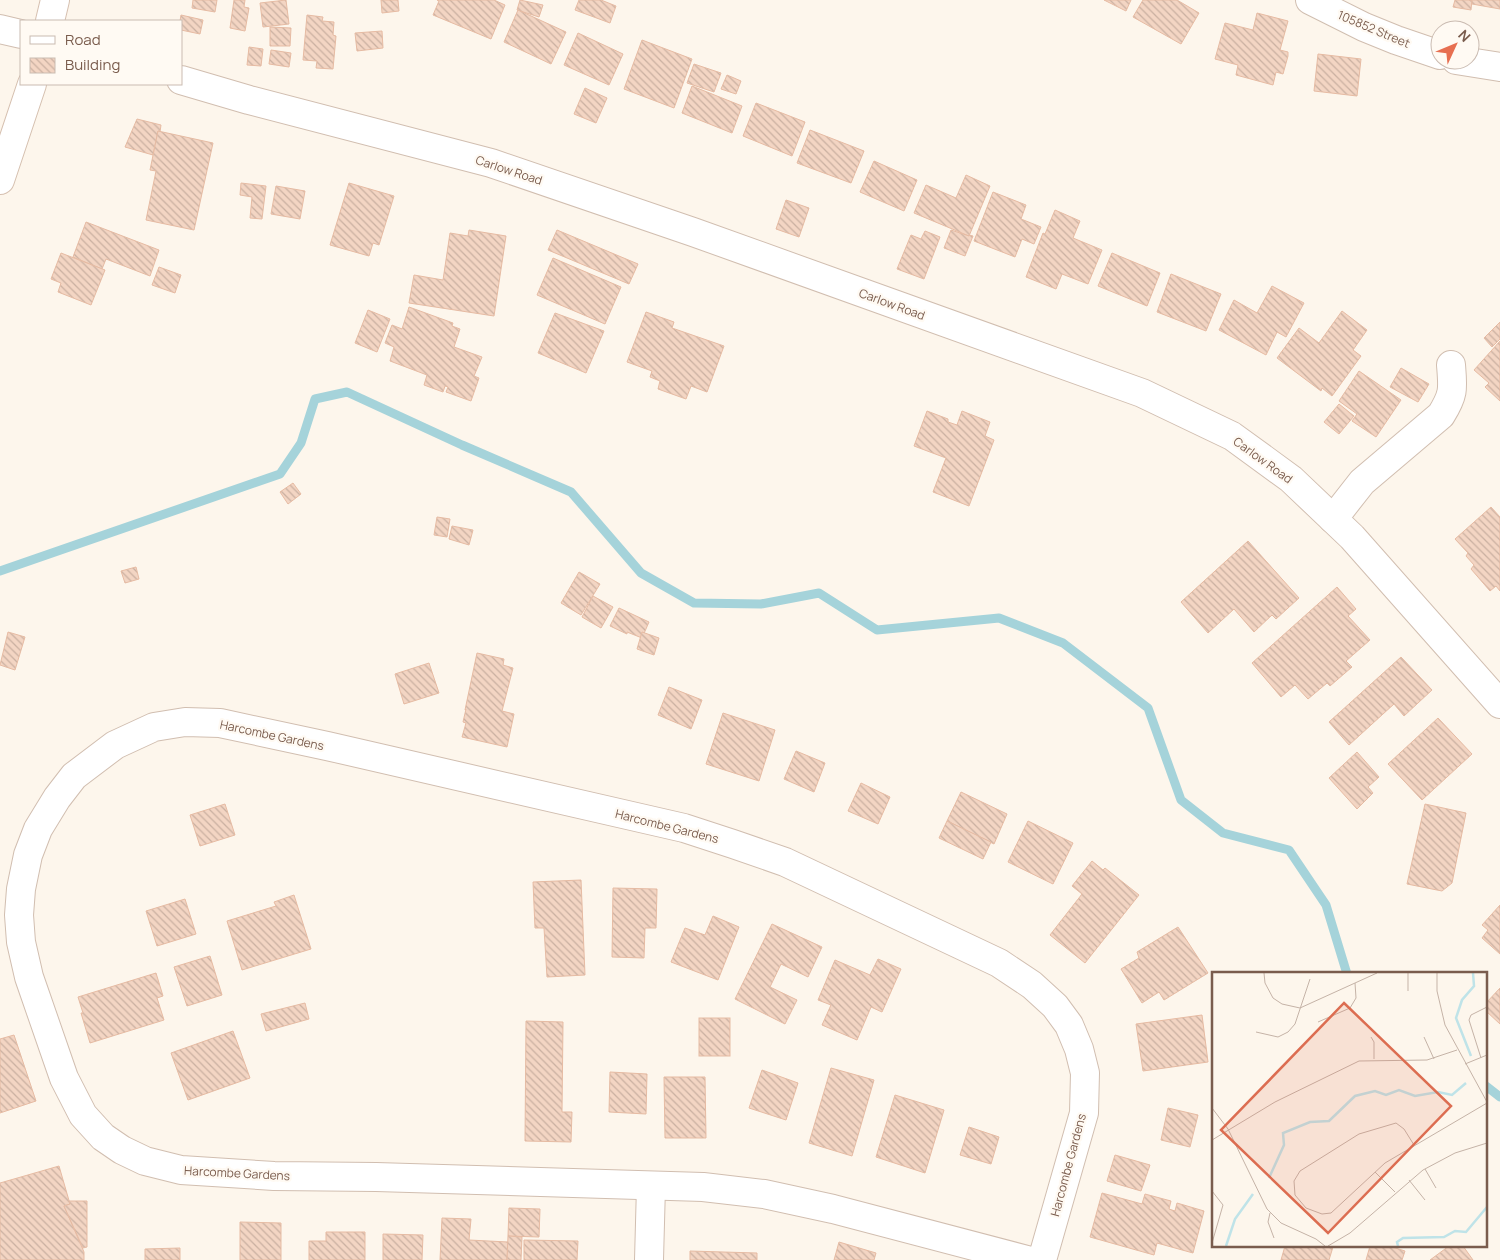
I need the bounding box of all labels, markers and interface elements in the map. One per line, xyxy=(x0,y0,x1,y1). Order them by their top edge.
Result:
street label: 105852 Street xyxy=(1335,6,1413,52)
legend xyxy=(20,20,182,85)
north arrow xyxy=(1430,20,1480,70)
text: N xyxy=(1454,25,1475,46)
text: Road xyxy=(65,29,101,50)
text: Building xyxy=(65,54,120,75)
street label: Carlow Road xyxy=(473,151,545,189)
street label: Carlow Road xyxy=(857,284,927,324)
street label: Carlow Road xyxy=(1230,433,1296,487)
street label: Harcombe Gardens xyxy=(218,716,326,754)
street label: Harcombe Gardens xyxy=(613,805,721,847)
inset map xyxy=(1212,972,1488,1248)
street label: Harcombe Gardens xyxy=(1046,1112,1090,1218)
street label: Harcombe Gardens xyxy=(184,1162,290,1184)

